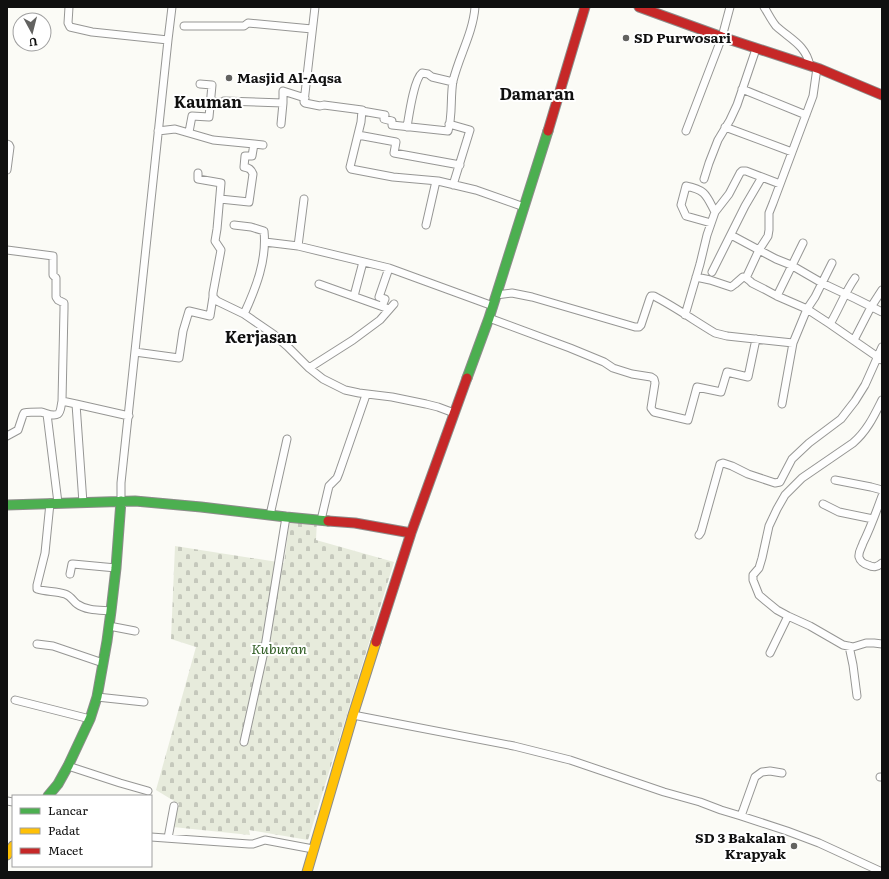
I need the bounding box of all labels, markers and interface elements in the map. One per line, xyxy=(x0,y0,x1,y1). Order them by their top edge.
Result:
north arrow xyxy=(12,12,52,52)
place label: SD Purwosari xyxy=(634,27,731,47)
marker: SD Purwosari xyxy=(621,33,631,43)
text: U xyxy=(28,34,39,51)
place label: Masjid Al-Aqsa xyxy=(237,67,343,87)
marker: Masjid Al-Aqsa xyxy=(224,73,234,83)
district label: Damaran xyxy=(499,81,575,105)
district label: Kauman xyxy=(174,89,242,113)
district label: Kerjasan xyxy=(225,324,297,348)
park label: Kuburan xyxy=(251,638,307,658)
legend xyxy=(12,795,152,867)
text: Lancar xyxy=(48,801,88,819)
text: Padat xyxy=(48,821,80,839)
place label: SD 3 Bakalan Krapyak xyxy=(695,827,787,863)
text: Macet xyxy=(48,841,83,859)
marker: SD 3 Bakalan Krapyak xyxy=(789,841,799,851)

